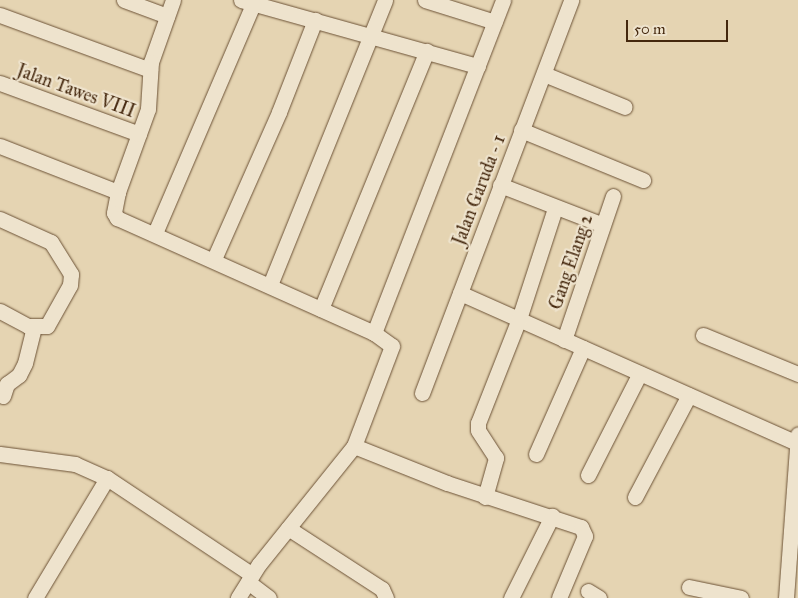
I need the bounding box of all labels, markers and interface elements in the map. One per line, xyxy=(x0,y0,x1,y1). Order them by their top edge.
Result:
scale bar xyxy=(628,10,730,42)
text: 50 m xyxy=(634,20,666,38)
street label: Jalan Tawes VIII xyxy=(14,60,138,122)
street label: Jalan Garuda - 1 xyxy=(448,132,510,248)
street label: Gang Elang 2 xyxy=(545,212,597,312)

